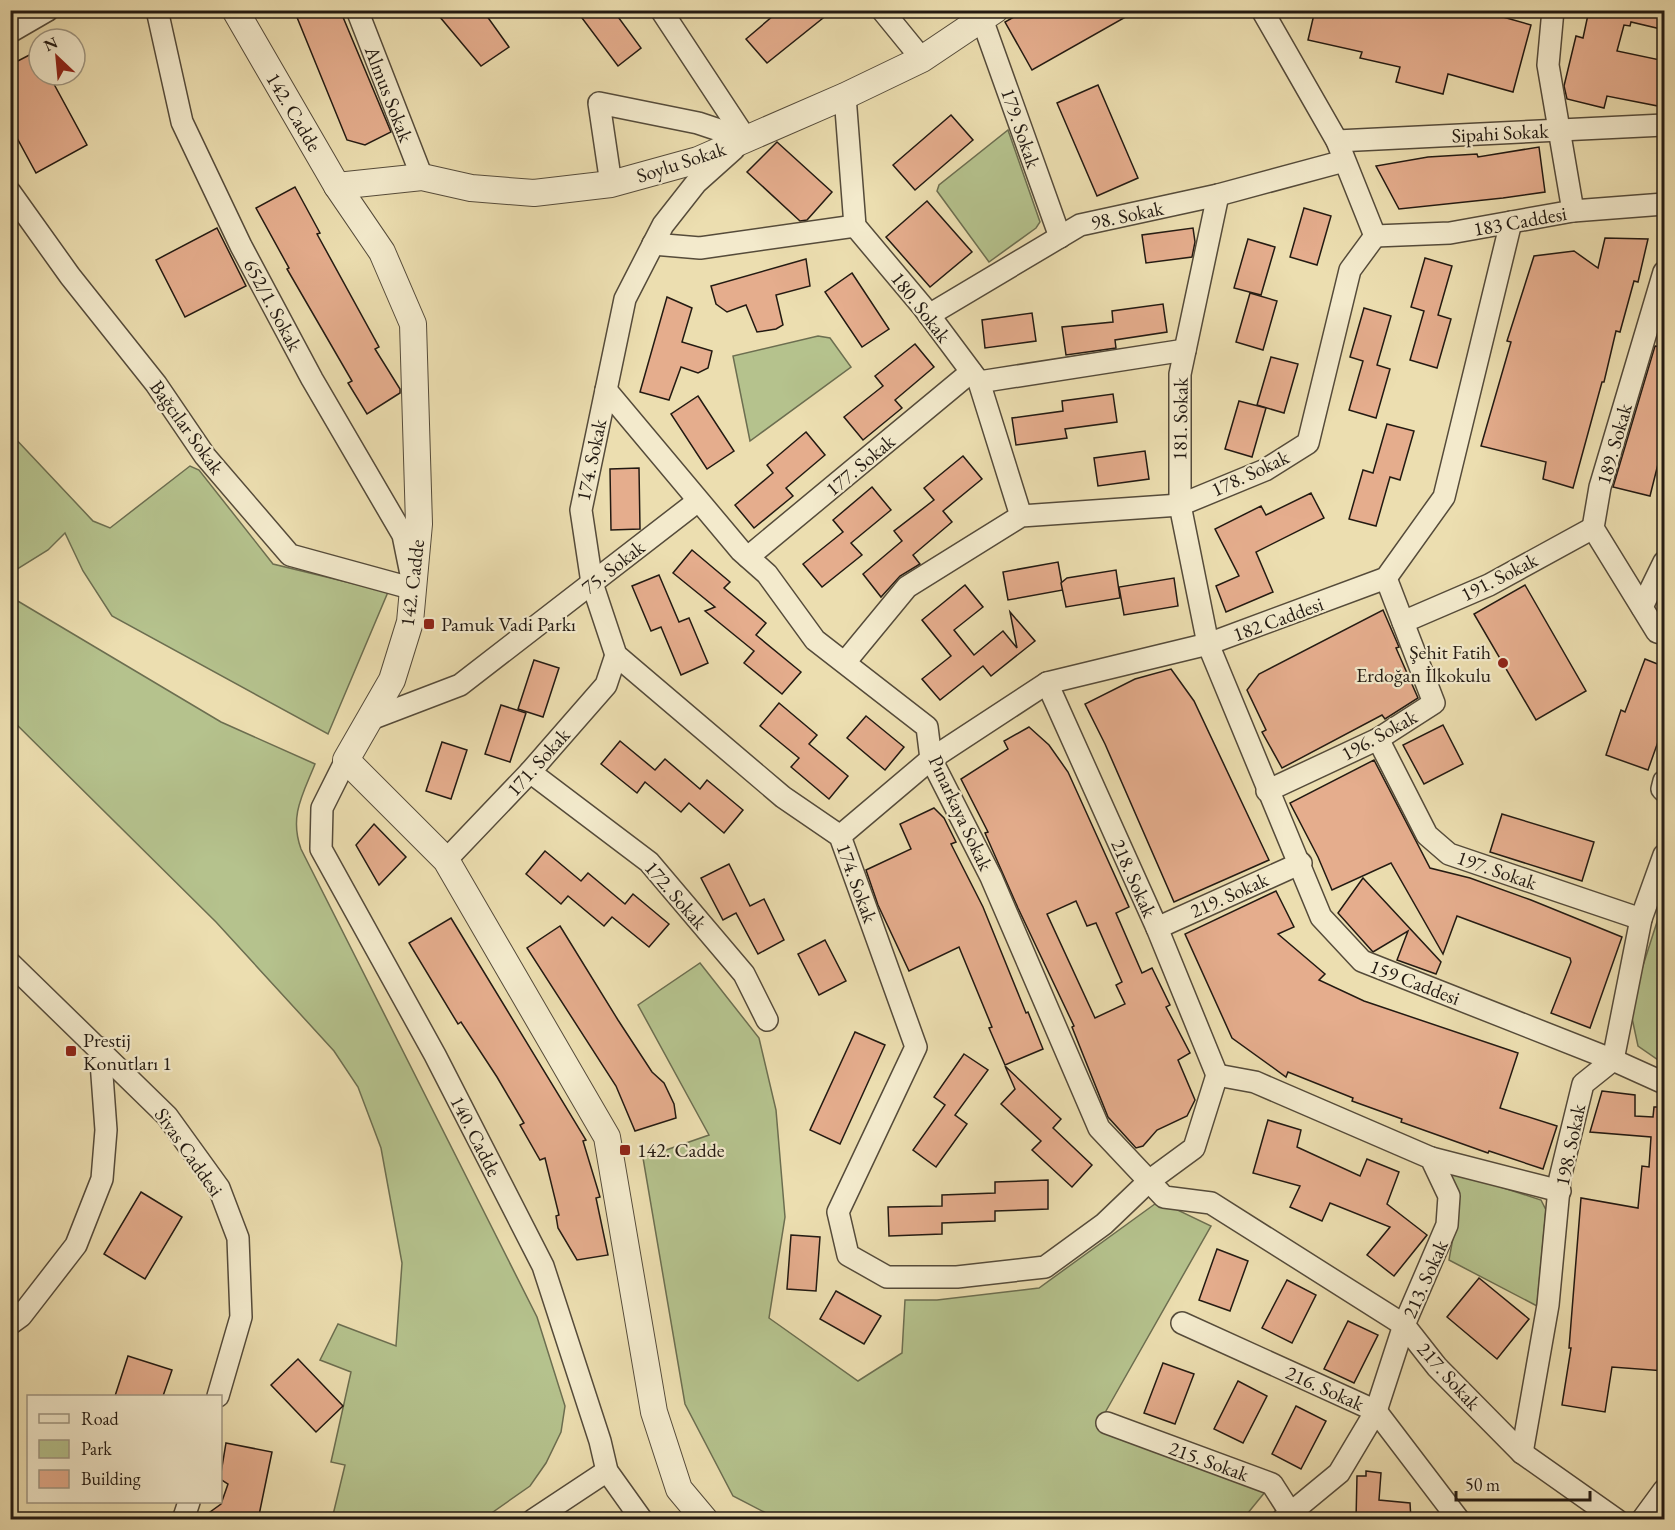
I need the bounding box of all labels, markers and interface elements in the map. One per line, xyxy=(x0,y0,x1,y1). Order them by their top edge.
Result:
north arrow xyxy=(27,27,87,87)
text: N xyxy=(40,32,61,56)
street label: Almus Sokak xyxy=(358,41,419,146)
street label: 142. Cadde xyxy=(260,68,328,156)
street label: 179. Sokak xyxy=(995,85,1047,172)
street label: Sipahi Sokak xyxy=(1451,117,1550,149)
street label: Soylu Sokak xyxy=(633,135,730,189)
street label: 98. Sokak xyxy=(1088,195,1166,235)
street label: 183 Caddesi xyxy=(1471,200,1569,242)
street label: 652/1. Sokak xyxy=(238,254,308,356)
street label: 180. Sokak xyxy=(885,266,957,348)
street label: Bağcılar Sokak xyxy=(144,375,230,480)
street label: 181. Sokak xyxy=(1166,377,1194,461)
street label: 189. Sokak xyxy=(1590,400,1638,487)
street label: 174. Sokak xyxy=(570,416,612,503)
street label: 177. Sokak xyxy=(820,428,901,502)
street label: 178. Sokak xyxy=(1207,443,1294,502)
street label: 75. Sokak xyxy=(576,534,650,600)
street label: 142. Cadde xyxy=(394,538,430,628)
street label: 191. Sokak xyxy=(1456,546,1542,607)
street label: 182 Caddesi xyxy=(1229,591,1327,647)
place label: Pamuk Vadi Parkı xyxy=(441,611,576,637)
marker: Pamuk Vadi Parkı xyxy=(422,617,436,631)
place label: Şehit Fatih Erdoğan İlkokulu xyxy=(1356,639,1491,688)
marker: Şehit Fatih Erdoğan İlkokulu xyxy=(1496,656,1510,670)
street label: 196. Sokak xyxy=(1336,703,1422,767)
street label: 171. Sokak xyxy=(501,722,576,802)
street label: Pınarkaya Sokak xyxy=(923,751,999,875)
street label: 218. Sokak xyxy=(1105,835,1163,922)
street label: 174. Sokak xyxy=(831,840,884,927)
street label: 197. Sokak xyxy=(1454,844,1541,896)
street label: 172. Sokak xyxy=(639,855,713,935)
street label: 219. Sokak xyxy=(1186,866,1273,924)
street label: 159 Caddesi xyxy=(1366,953,1464,1011)
place label: Prestij Konutları 1 xyxy=(83,1027,172,1076)
marker: Prestij Konutları 1 xyxy=(64,1044,78,1058)
street label: 140. Cadde xyxy=(445,1091,508,1181)
street label: 198. Sokak xyxy=(1549,1101,1591,1188)
street label: Sivas Caddesi xyxy=(149,1102,229,1202)
place label: 142. Cadde xyxy=(637,1137,725,1163)
marker: 142. Cadde xyxy=(618,1143,632,1157)
street label: 213. Sokak xyxy=(1396,1235,1454,1322)
street label: 217. Sokak xyxy=(1412,1336,1487,1416)
street label: 216. Sokak xyxy=(1282,1359,1369,1417)
legend xyxy=(27,1395,222,1503)
text: Road xyxy=(81,1407,120,1430)
street label: 215. Sokak xyxy=(1166,1435,1253,1488)
text: Park xyxy=(81,1437,112,1460)
scale bar xyxy=(1456,1464,1590,1502)
text: Building xyxy=(81,1467,141,1490)
text: 50 m xyxy=(1465,1473,1500,1496)

